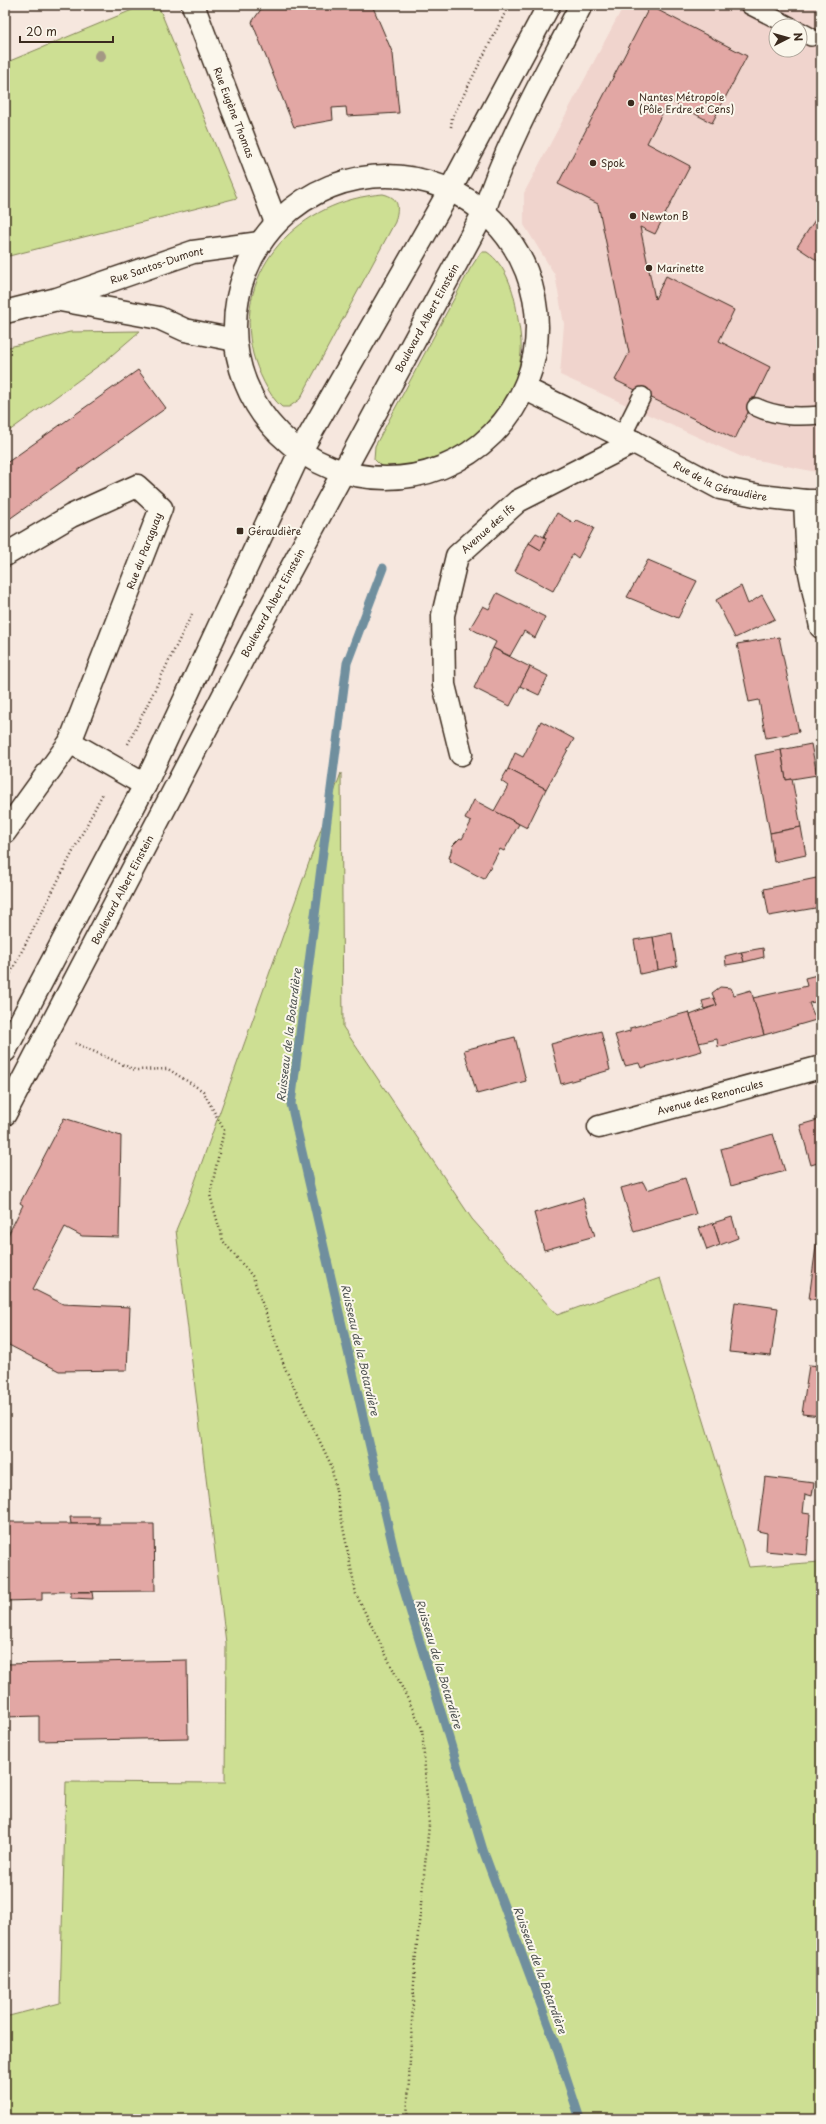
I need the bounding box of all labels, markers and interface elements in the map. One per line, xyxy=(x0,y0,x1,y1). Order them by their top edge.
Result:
scale bar xyxy=(20,18,113,44)
north arrow xyxy=(768,18,808,58)
text: 20 m xyxy=(26,22,57,40)
text: N xyxy=(790,32,807,42)
street label: Rue Eugène Thomas xyxy=(210,65,259,160)
place label: Nantes Métropole (Pôle Erdre et Cens) xyxy=(639,89,734,116)
marker: Nantes Métropole (Pôle Erdre et Cens) xyxy=(626,98,636,108)
place label: Spok xyxy=(601,155,626,170)
marker: Spok xyxy=(588,158,598,168)
place label: Newton B xyxy=(641,208,689,223)
marker: Newton B xyxy=(628,211,638,221)
street label: Rue Santos-Dumont xyxy=(108,243,204,287)
street label: Boulevard Albert Einstein xyxy=(391,260,462,375)
place label: Marinette xyxy=(657,260,704,275)
marker: Marinette xyxy=(644,263,654,273)
street label: Rue de la Géraudière xyxy=(671,457,769,504)
street label: Avenue des Ifs xyxy=(457,500,518,556)
street label: Rue du Paraguay xyxy=(122,510,165,591)
place label: Géraudière xyxy=(248,523,302,538)
marker: Géraudière xyxy=(235,526,245,536)
street label: Boulevard Albert Einstein xyxy=(237,545,308,660)
street label: Boulevard Albert Einstein xyxy=(87,832,156,947)
water label: Ruisseau de la Botardière xyxy=(272,966,305,1103)
street label: Avenue des Renoncules xyxy=(655,1075,765,1118)
water label: Ruisseau de la Botardière xyxy=(337,1282,384,1418)
water label: Ruisseau de la Botardière xyxy=(412,1597,468,1732)
water label: Ruisseau de la Botardière xyxy=(509,1904,572,2037)

